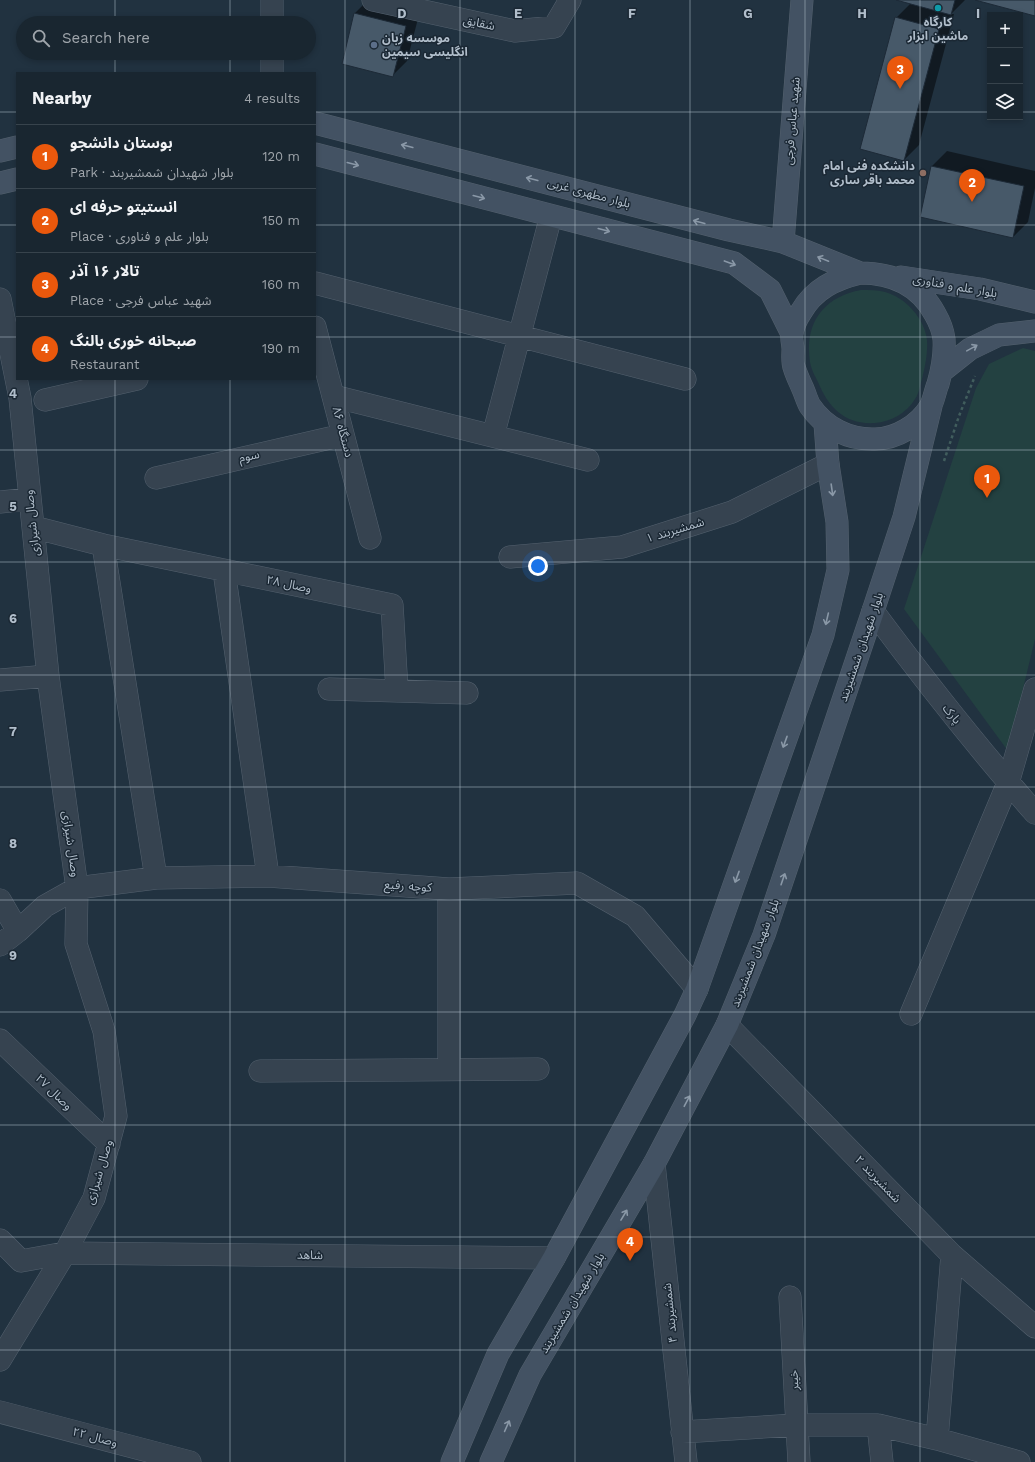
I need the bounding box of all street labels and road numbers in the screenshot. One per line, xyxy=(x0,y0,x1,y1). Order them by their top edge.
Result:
street label: شقایق xyxy=(462,13,496,34)
street label: شهید عباس فرجی xyxy=(781,76,803,166)
street label: بلوار مطهری غربی xyxy=(546,175,632,211)
street label: بلوار علم و فناوری xyxy=(911,272,998,302)
street label: دستگاه ۸۶ xyxy=(330,405,357,459)
street label: سوم xyxy=(237,447,261,467)
street label: وصال شیرازی xyxy=(22,489,43,557)
street label: شمشیربند ۱ xyxy=(644,515,706,546)
street label: وصال ۲۸ xyxy=(265,572,313,596)
street label: بلوار شهیدان شمشیربند xyxy=(836,591,886,703)
street label: پارک xyxy=(939,701,964,727)
street label: وصال شیرازی xyxy=(59,810,83,878)
street label: کوچه رفیع xyxy=(384,877,433,897)
street label: بلوار شهیدان شمشیربند xyxy=(728,897,782,1009)
street label: وصال ۲۷ xyxy=(33,1071,75,1113)
street label: وصال شیرازی xyxy=(83,1138,116,1206)
street label: شمشیربند ۲ xyxy=(852,1153,904,1206)
street label: شاهد xyxy=(297,1248,323,1262)
street label: بلوار شهیدان شمشیربند xyxy=(537,1250,608,1356)
street label: شمشیربند ۴ xyxy=(660,1282,680,1344)
street label: خیبر xyxy=(786,1369,802,1392)
street label: وصال ۲۲ xyxy=(71,1424,119,1450)

